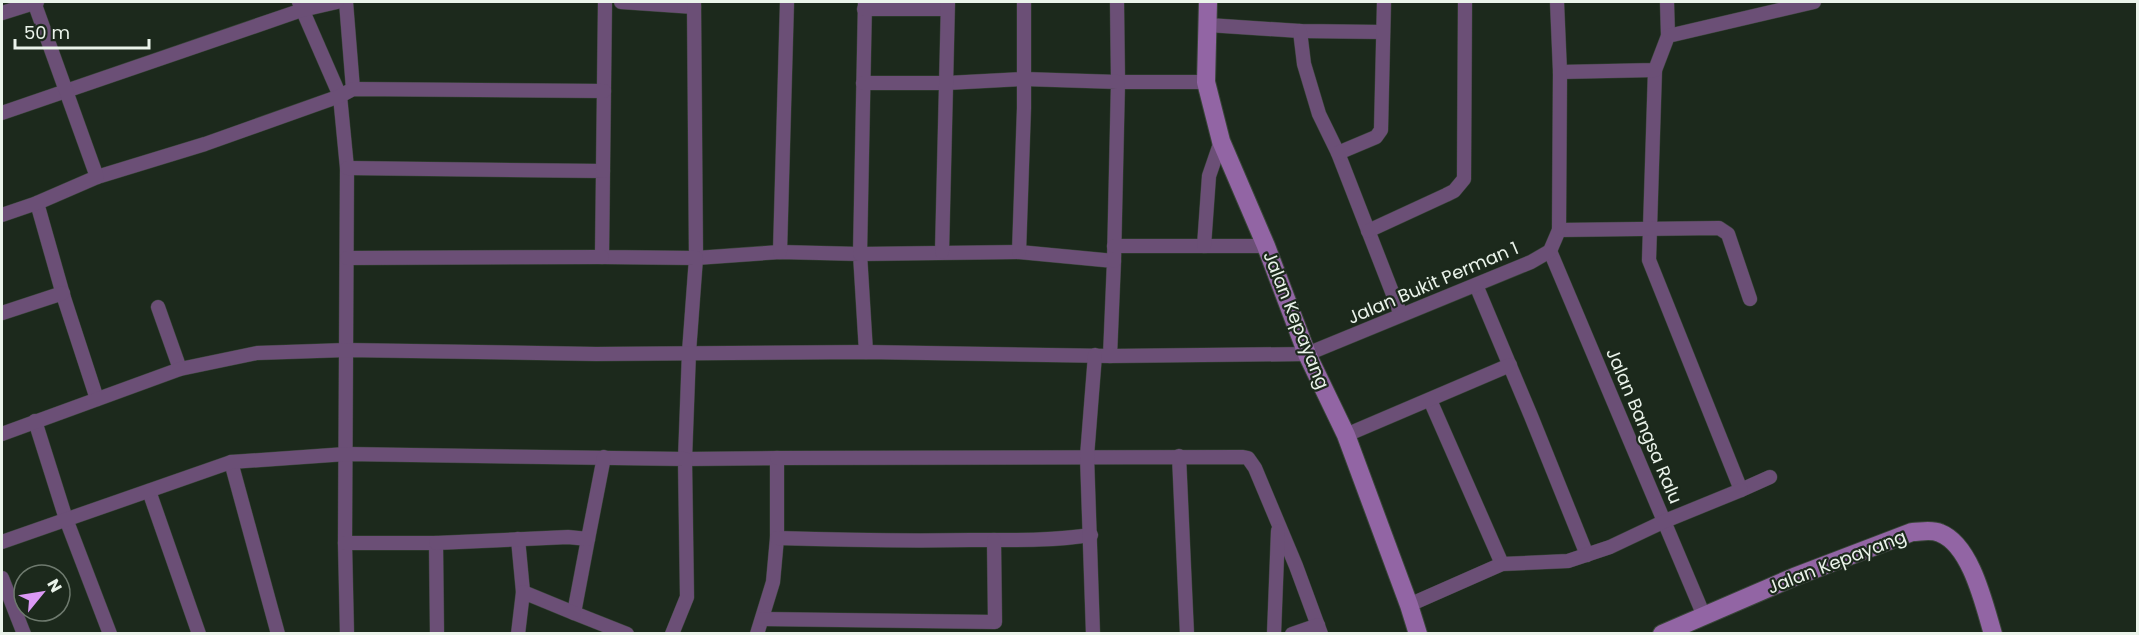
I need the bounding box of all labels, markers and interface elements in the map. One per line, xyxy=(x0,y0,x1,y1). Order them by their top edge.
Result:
scale bar xyxy=(15,12,148,50)
text: 50 m xyxy=(24,20,70,45)
street label: Jalan Bukit Perman 1 xyxy=(1344,235,1522,330)
street label: Jalan Kepayang xyxy=(1257,247,1336,393)
street label: Jalan Bangsa Ralu xyxy=(1600,344,1689,508)
street label: Jalan Kepayang xyxy=(1764,524,1910,600)
north arrow xyxy=(12,563,72,623)
text: N xyxy=(42,575,68,597)

